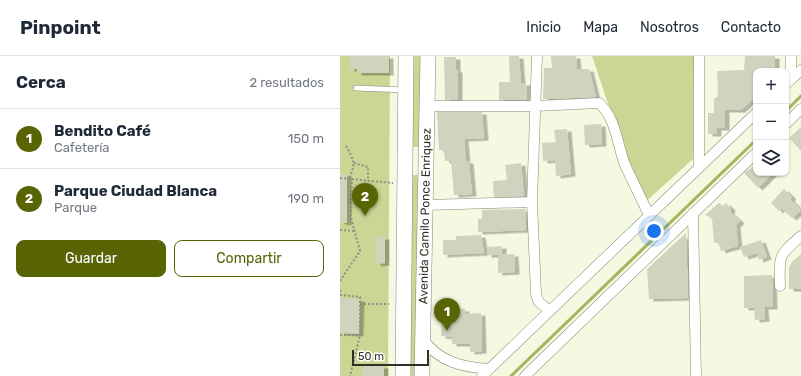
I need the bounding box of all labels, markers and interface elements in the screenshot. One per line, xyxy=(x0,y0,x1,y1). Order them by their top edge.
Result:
text: Pinpoint xyxy=(20,16,101,39)
text: Inicio xyxy=(526,19,561,36)
text: Mapa xyxy=(583,19,618,36)
text: Nosotros xyxy=(640,19,699,36)
text: Contacto xyxy=(721,19,781,36)
map controls xyxy=(753,68,789,176)
button: + xyxy=(753,68,789,104)
text: Cerca xyxy=(16,72,66,92)
text: 2 resultados xyxy=(249,75,324,90)
button: − xyxy=(753,104,789,140)
text: Bendito Café xyxy=(54,122,151,140)
street label: Avenida Camilo Ponce Enriquez xyxy=(416,128,434,304)
text: 1 xyxy=(26,131,32,146)
text: 150 m xyxy=(288,131,324,146)
text: Cafetería xyxy=(54,140,110,155)
button: layers xyxy=(753,140,789,176)
text: Parque Ciudad Blanca xyxy=(54,182,217,200)
pin: 2 xyxy=(352,183,378,216)
text: 2 xyxy=(25,191,33,206)
text: 190 m xyxy=(288,191,324,206)
text: Parque xyxy=(54,200,97,215)
your location xyxy=(644,221,664,241)
button: Guardar xyxy=(16,240,166,277)
button: Compartir xyxy=(174,240,324,277)
pin: 1 xyxy=(434,298,460,331)
scale bar xyxy=(352,348,429,367)
text: 50 m xyxy=(358,350,384,363)

